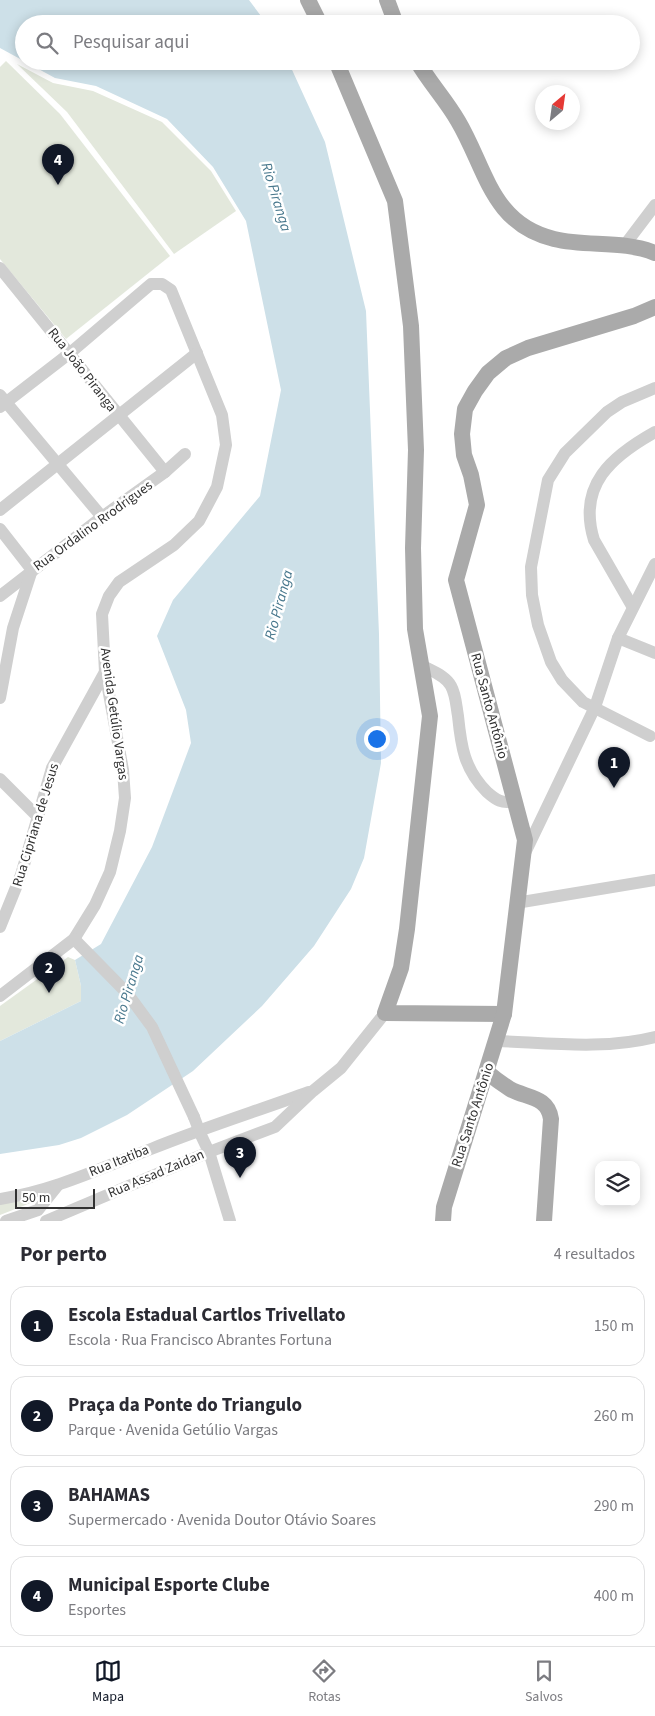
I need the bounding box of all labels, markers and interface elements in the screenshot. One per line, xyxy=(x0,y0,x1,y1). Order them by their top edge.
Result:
search box xyxy=(15,15,640,70)
icon: search xyxy=(33,29,61,57)
text: Pesquisar aqui xyxy=(73,29,189,56)
north arrow xyxy=(535,85,580,130)
pin: 4 xyxy=(42,144,74,185)
water label: Rio Piranga xyxy=(256,160,296,234)
street label: Rua João Piranga xyxy=(43,324,121,416)
street label: Rua Ordalino Rrodrigues xyxy=(29,476,157,576)
water label: Rio Piranga xyxy=(260,568,298,642)
street label: Avenida Getúlio Vargas xyxy=(95,647,133,782)
street label: Rua Santo Antônio xyxy=(465,651,513,761)
your location xyxy=(364,726,390,752)
pin: 1 xyxy=(598,747,630,788)
street label: Rua Cipriana de Jesus xyxy=(8,761,64,889)
pin: 2 xyxy=(33,952,65,993)
water label: Rio Piranga xyxy=(109,952,149,1026)
street label: Rua Santo Antônio xyxy=(447,1060,499,1170)
pin: 3 xyxy=(224,1137,256,1178)
street label: Rua Itatiba xyxy=(86,1140,152,1182)
street label: Rua Assad Zaidan xyxy=(105,1145,207,1203)
map controls xyxy=(595,1161,640,1206)
button: layers xyxy=(595,1161,640,1206)
scale bar xyxy=(15,1186,95,1209)
text: 50 m xyxy=(22,1188,50,1208)
text: Por perto xyxy=(20,1239,107,1269)
text: 4 resultados xyxy=(554,1243,635,1265)
text: Escola Estadual Cartlos Trivellato xyxy=(68,1302,346,1329)
text: 1 xyxy=(33,1315,41,1337)
text: 150 m xyxy=(594,1315,634,1337)
text: Escola · Rua Francisco Abrantes Fortuna xyxy=(68,1329,332,1351)
text: Praça da Ponte do Triangulo xyxy=(68,1392,302,1419)
text: 2 xyxy=(33,1405,41,1427)
text: 260 m xyxy=(594,1405,634,1427)
text: Parque · Avenida Getúlio Vargas xyxy=(68,1419,278,1441)
text: BAHAMAS xyxy=(68,1482,150,1509)
text: 3 xyxy=(33,1495,41,1517)
text: 290 m xyxy=(594,1495,634,1517)
text: Supermercado · Avenida Doutor Otávio Soares xyxy=(68,1509,376,1531)
text: Municipal Esporte Clube xyxy=(68,1572,270,1599)
text: 4 xyxy=(33,1585,41,1607)
text: 400 m xyxy=(594,1585,634,1607)
text: Esportes xyxy=(68,1599,126,1621)
tab: Mapa xyxy=(92,1657,124,1707)
tab: Rotas xyxy=(308,1657,341,1707)
tab: Salvos xyxy=(525,1657,563,1707)

